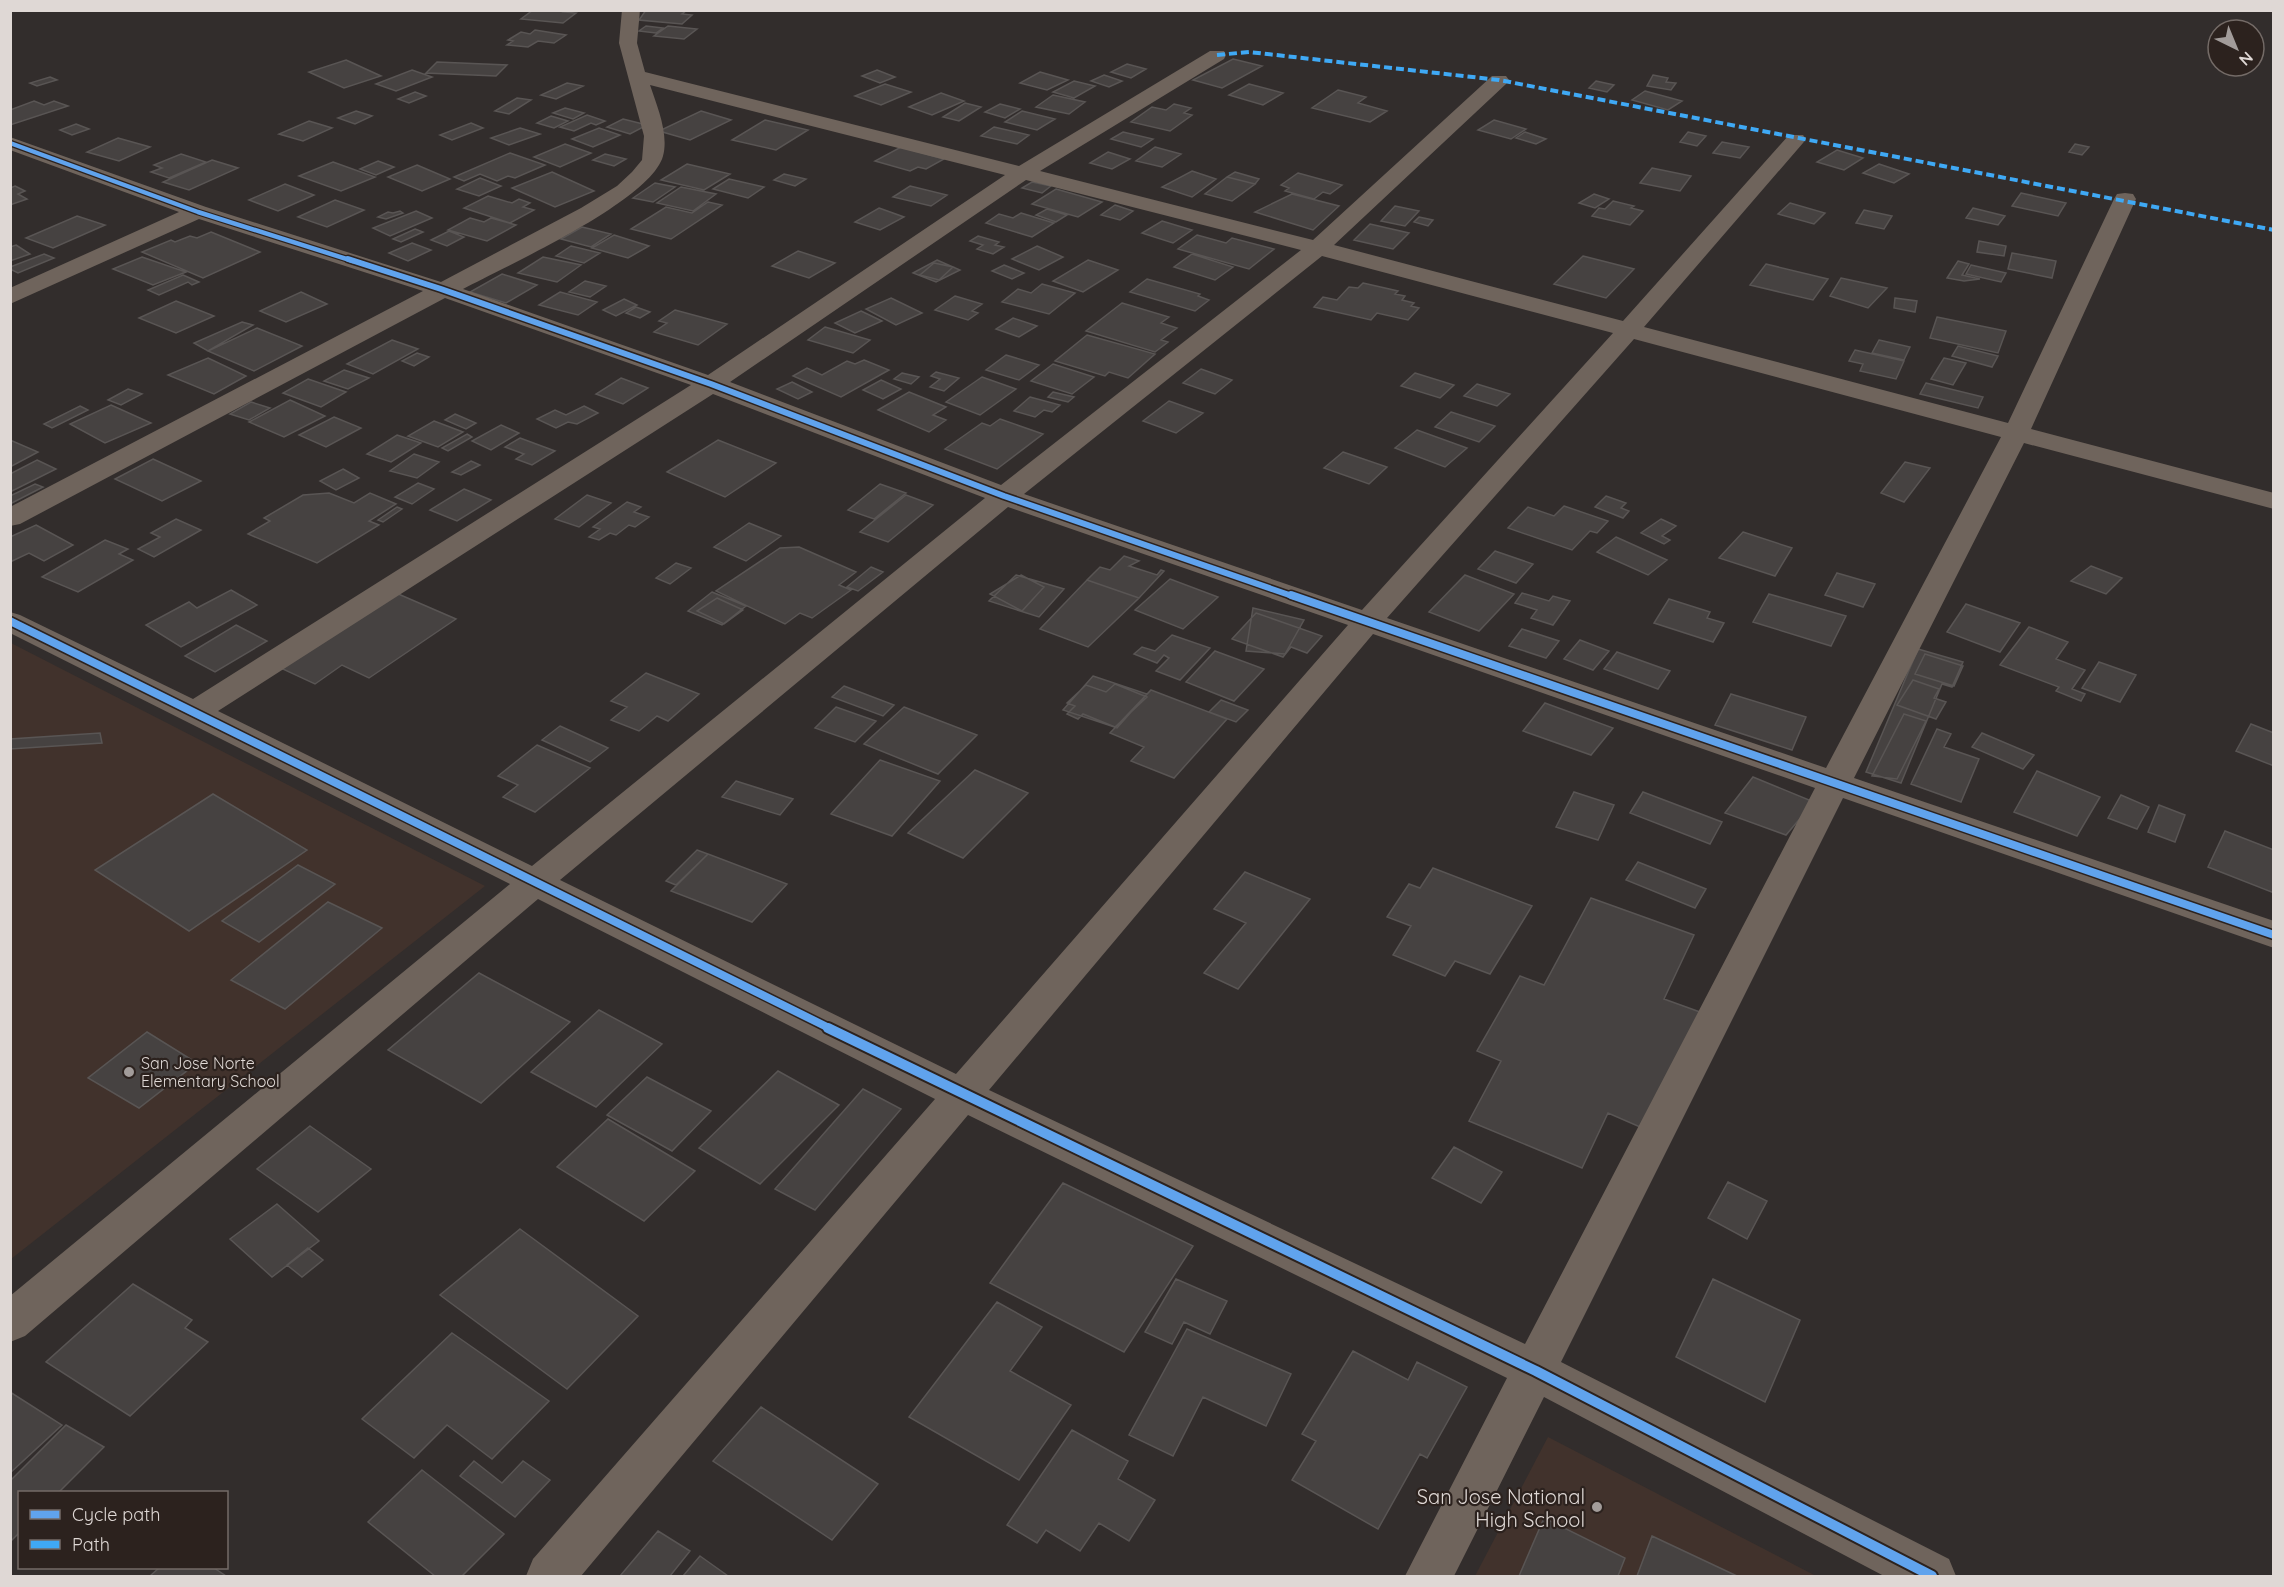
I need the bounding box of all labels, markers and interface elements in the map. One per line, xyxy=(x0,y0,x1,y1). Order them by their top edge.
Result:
north arrow xyxy=(2206,18,2266,78)
text: N xyxy=(2235,48,2257,70)
place label: San Jose Norte Elementary School xyxy=(141,1053,280,1091)
marker: San Jose Norte Elementary School xyxy=(122,1065,136,1079)
place label: San Jose National High School xyxy=(1417,1484,1585,1532)
legend xyxy=(18,1491,228,1569)
marker: San Jose National High School xyxy=(1590,1500,1604,1514)
text: Cycle path xyxy=(72,1503,160,1526)
text: Path xyxy=(72,1533,110,1556)

